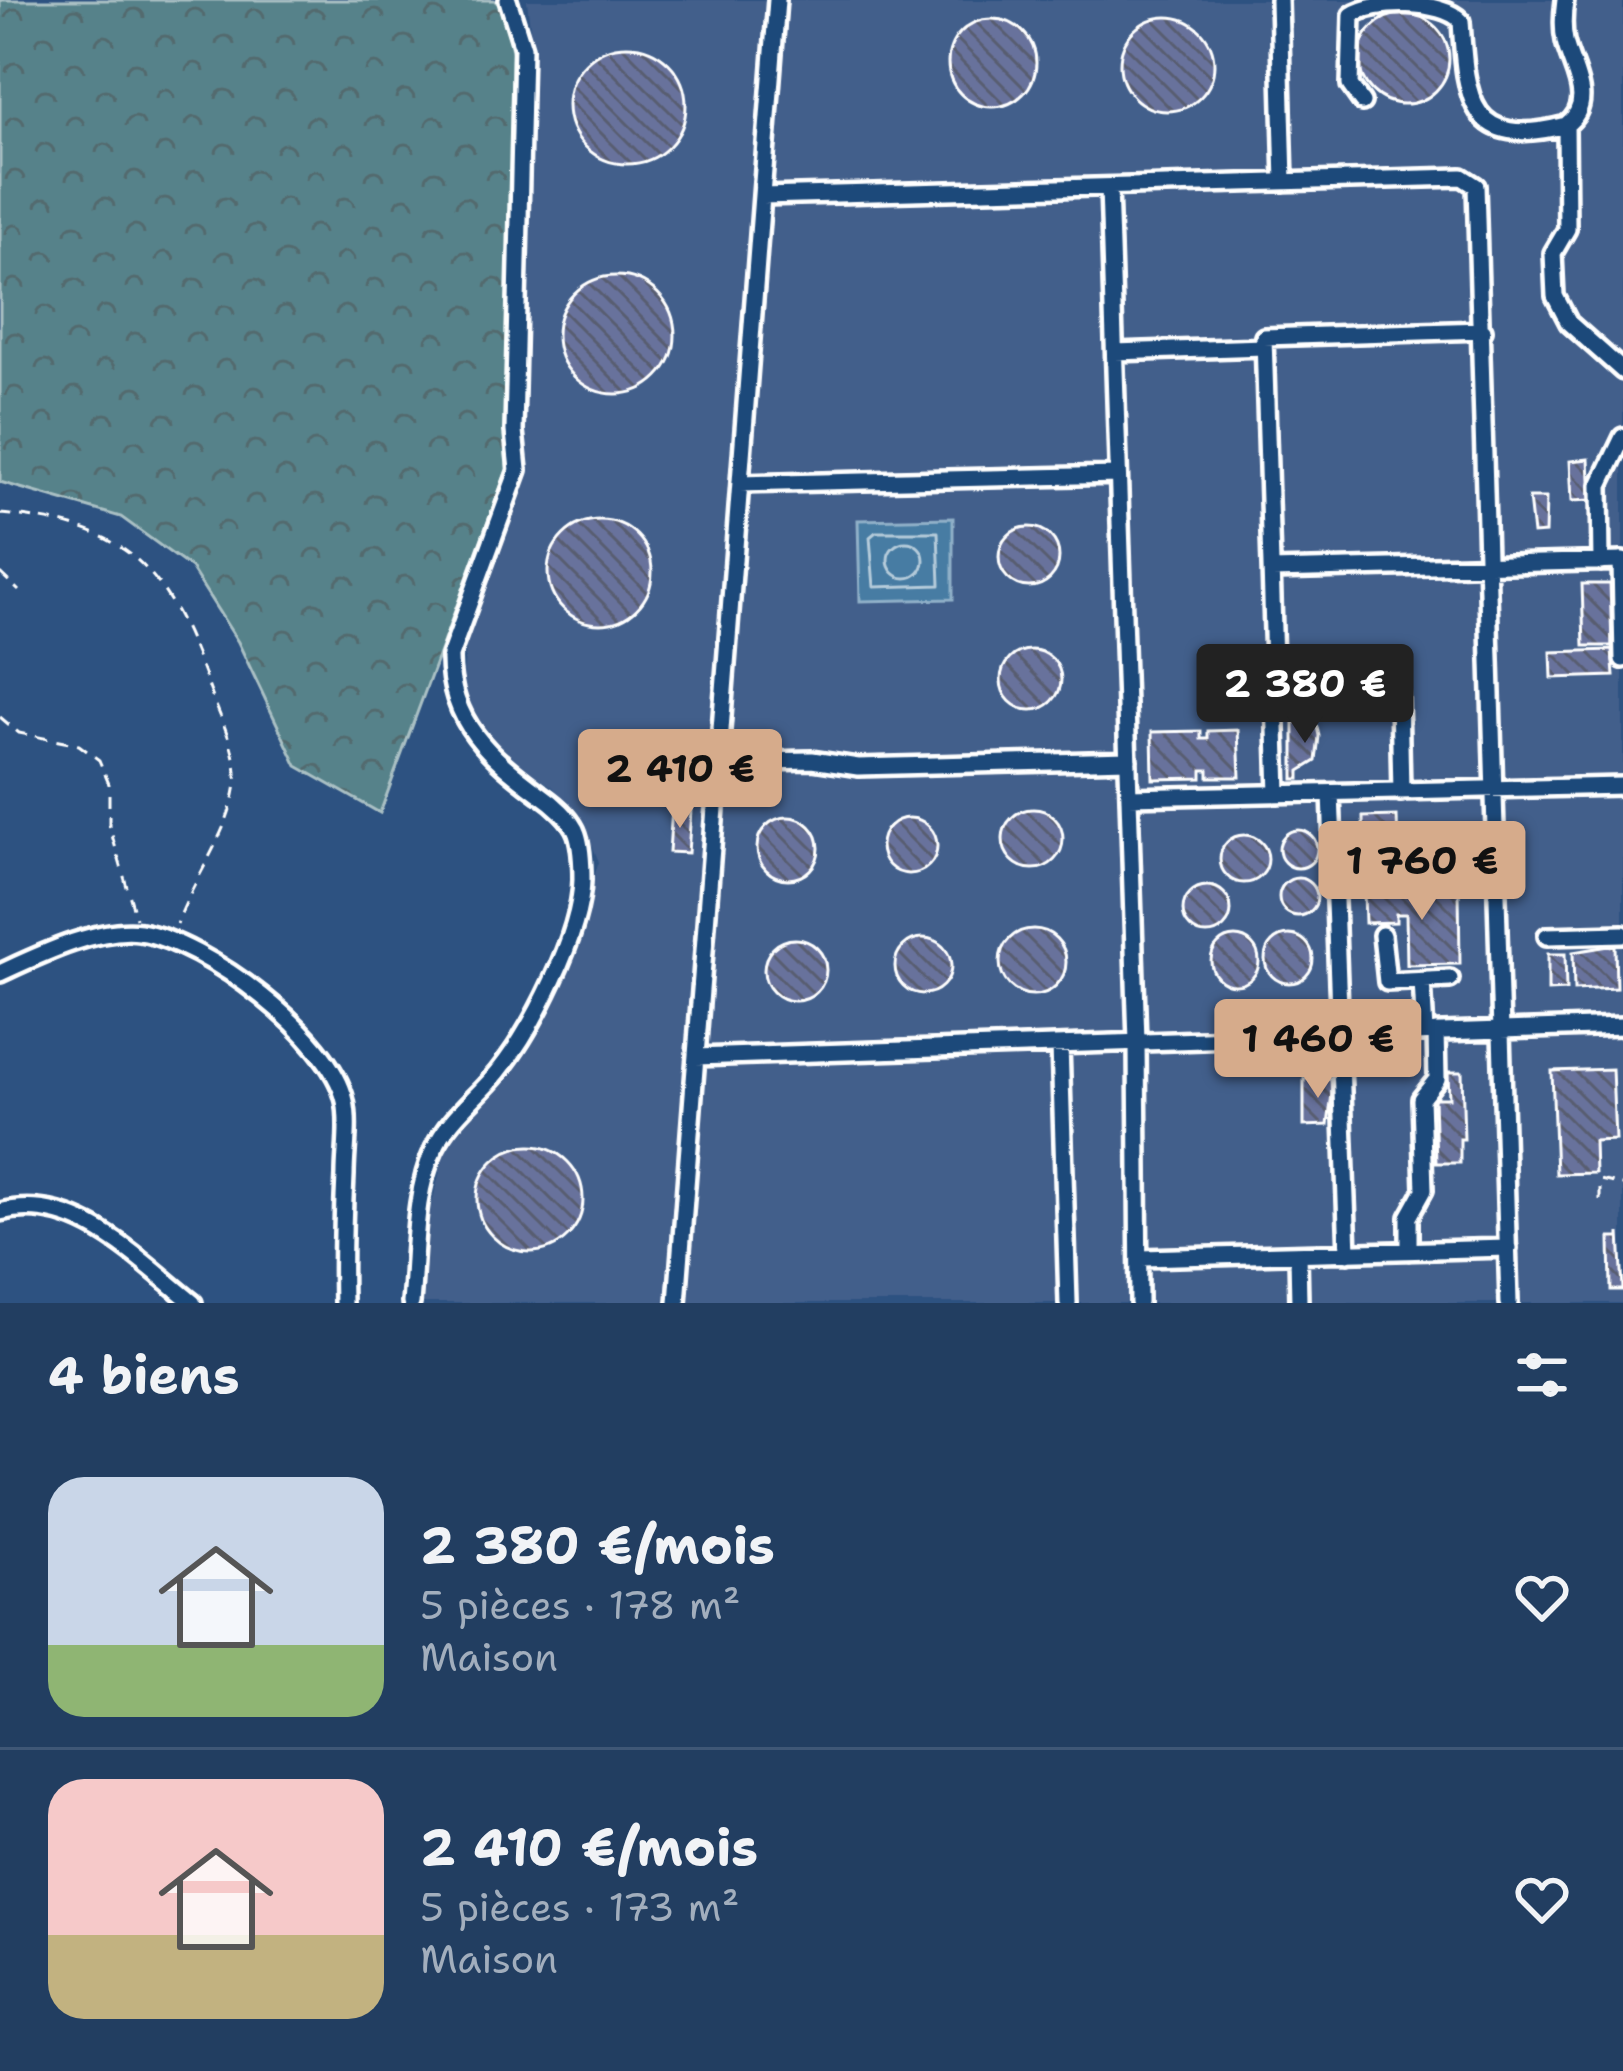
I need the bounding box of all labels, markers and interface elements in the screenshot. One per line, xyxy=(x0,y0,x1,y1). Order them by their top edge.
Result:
pin: 2 380 € xyxy=(1194,644,1416,746)
text: 2 380 € xyxy=(1224,657,1386,709)
pin: 2 410 € xyxy=(569,729,791,831)
text: 2 410 € xyxy=(605,742,755,794)
pin: 1 760 € xyxy=(1311,821,1533,923)
text: 1 760 € xyxy=(1345,834,1499,886)
pin: 1 460 € xyxy=(1207,999,1429,1101)
text: 1 460 € xyxy=(1241,1012,1395,1064)
text: 4 biens xyxy=(48,1341,240,1409)
icon: filters xyxy=(1509,1342,1575,1408)
text: 2 380 €/mois xyxy=(420,1511,775,1579)
icon: home xyxy=(144,1525,288,1669)
icon: heart xyxy=(1509,1564,1575,1630)
text: 5 pièces · 178 m² xyxy=(420,1579,741,1631)
text: Maison xyxy=(420,1631,558,1683)
text: 2 410 €/mois xyxy=(420,1813,758,1881)
icon: home xyxy=(144,1827,288,1971)
icon: heart xyxy=(1509,1866,1575,1932)
text: 5 pièces · 173 m² xyxy=(420,1881,739,1933)
text: Maison xyxy=(420,1933,558,1985)

